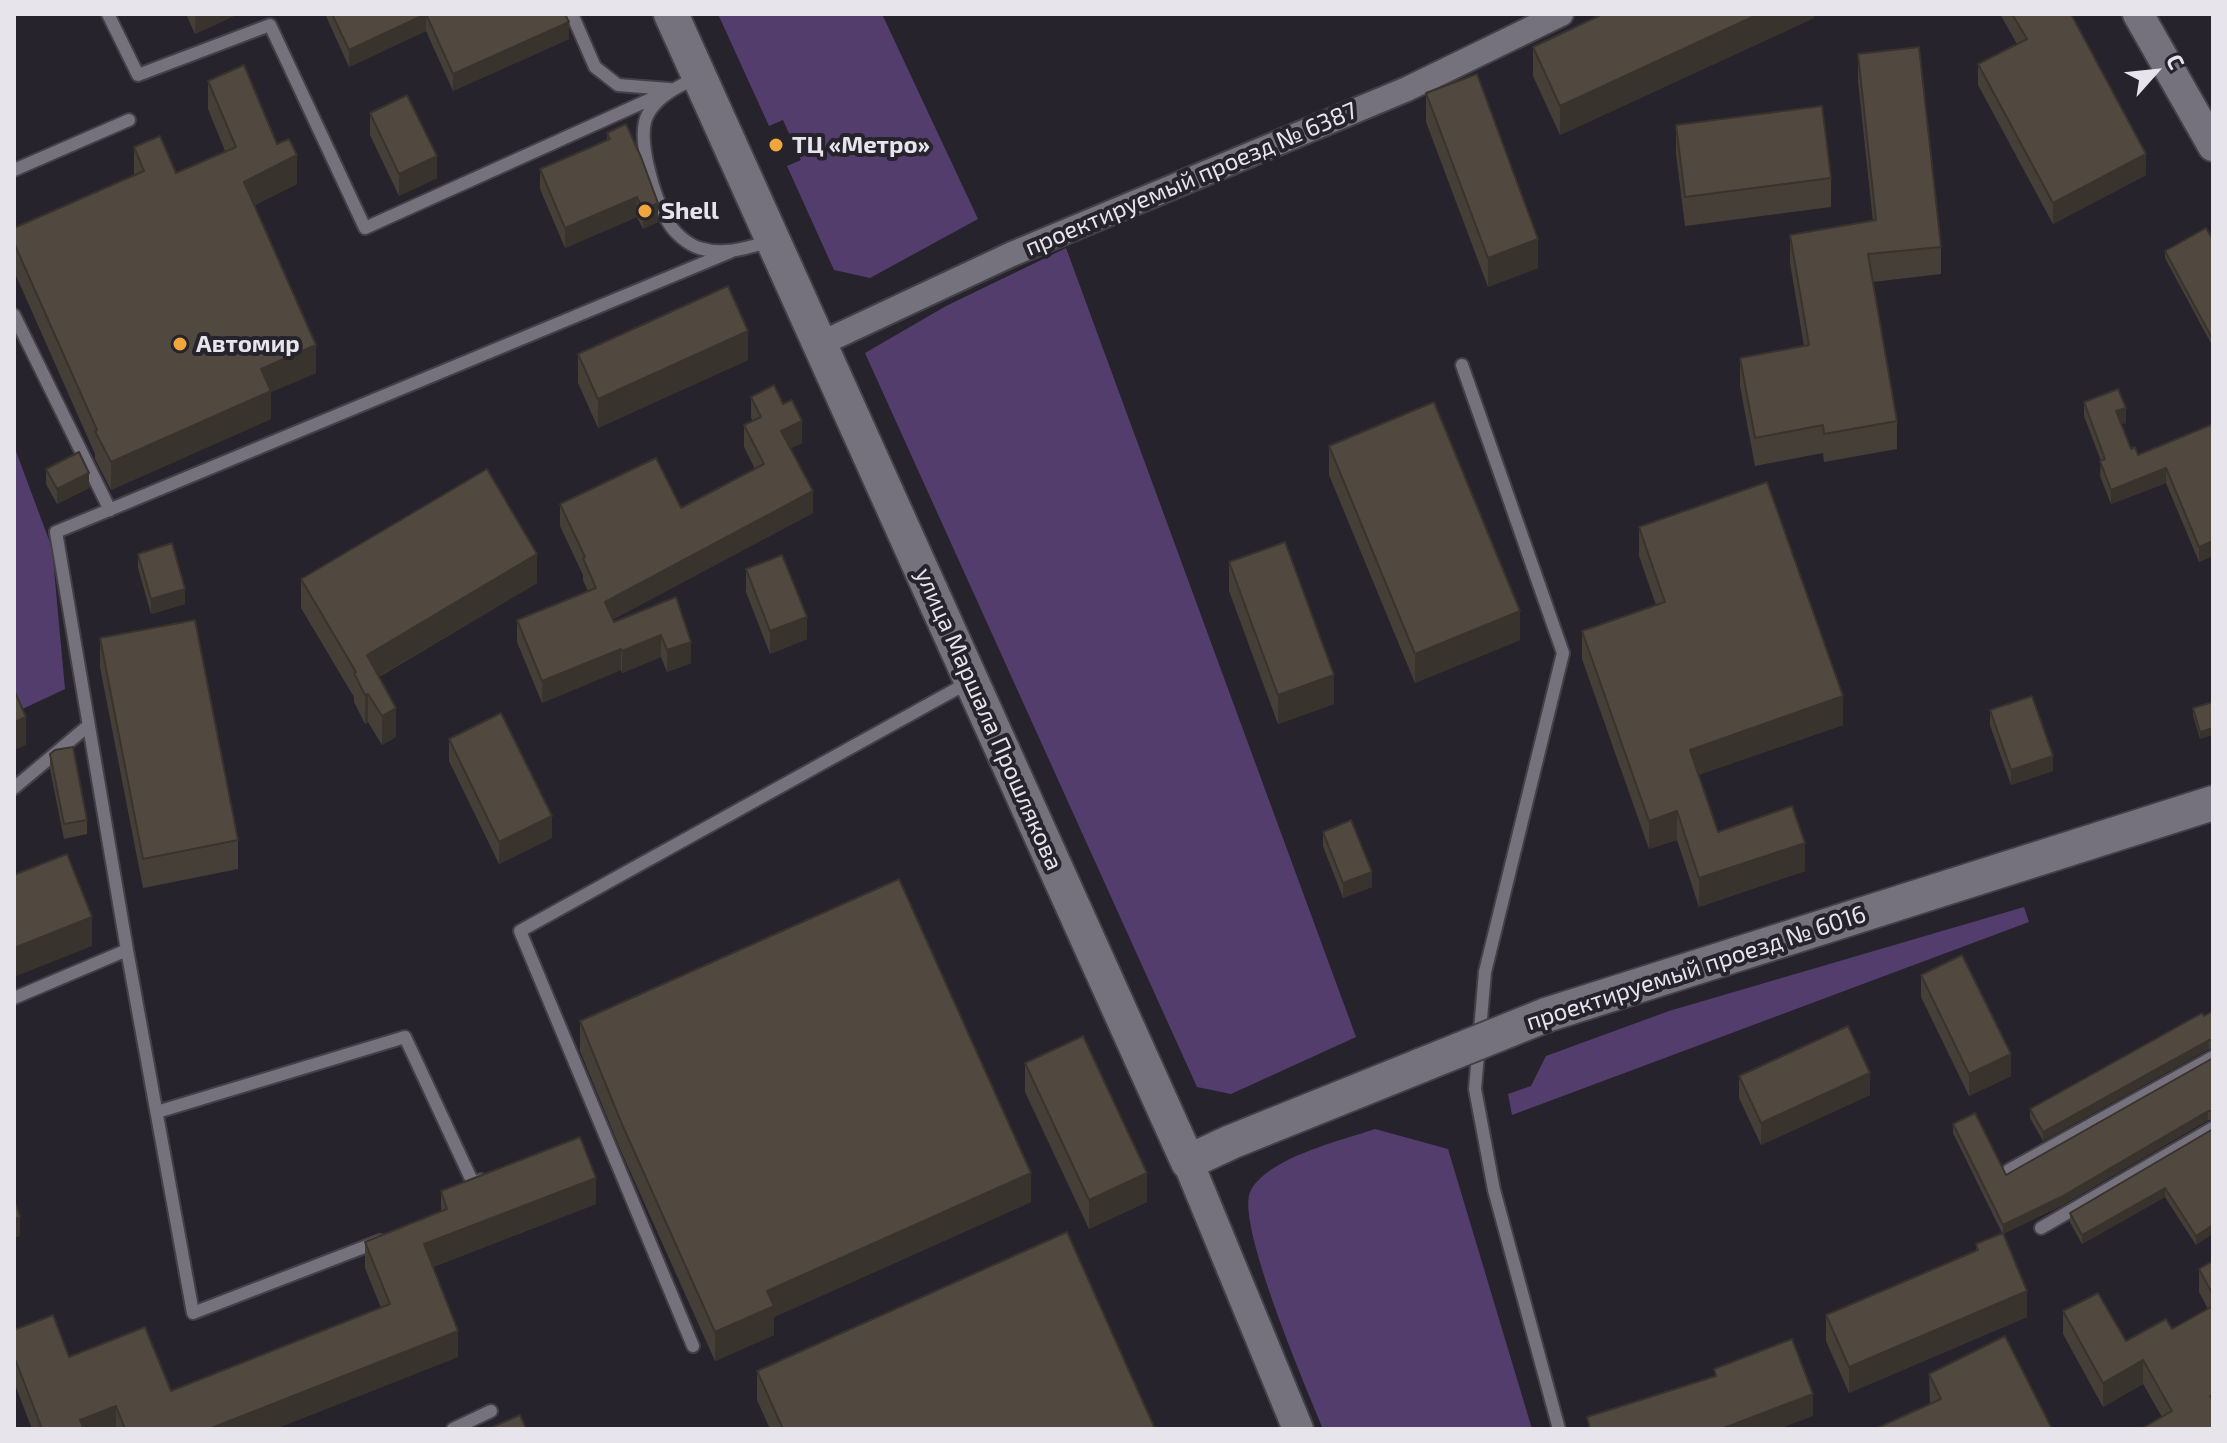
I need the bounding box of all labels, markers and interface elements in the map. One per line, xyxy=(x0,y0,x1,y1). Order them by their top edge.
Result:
north arrow xyxy=(2115,32,2195,112)
text: С xyxy=(2162,49,2191,73)
street label: проектируемый проезд № 6387 xyxy=(1021,96,1361,262)
place label: ТЦ «Метро» xyxy=(792,131,930,159)
marker: ТЦ «Метро» xyxy=(767,136,785,154)
place label: Shell xyxy=(661,197,719,225)
marker: Shell xyxy=(636,202,654,220)
place label: Автомир xyxy=(196,330,300,358)
marker: Автомир xyxy=(171,335,189,353)
street label: улица Маршала Прошлякова xyxy=(909,563,1069,875)
street label: проектируемый проезд № 6016 xyxy=(1523,899,1869,1037)

